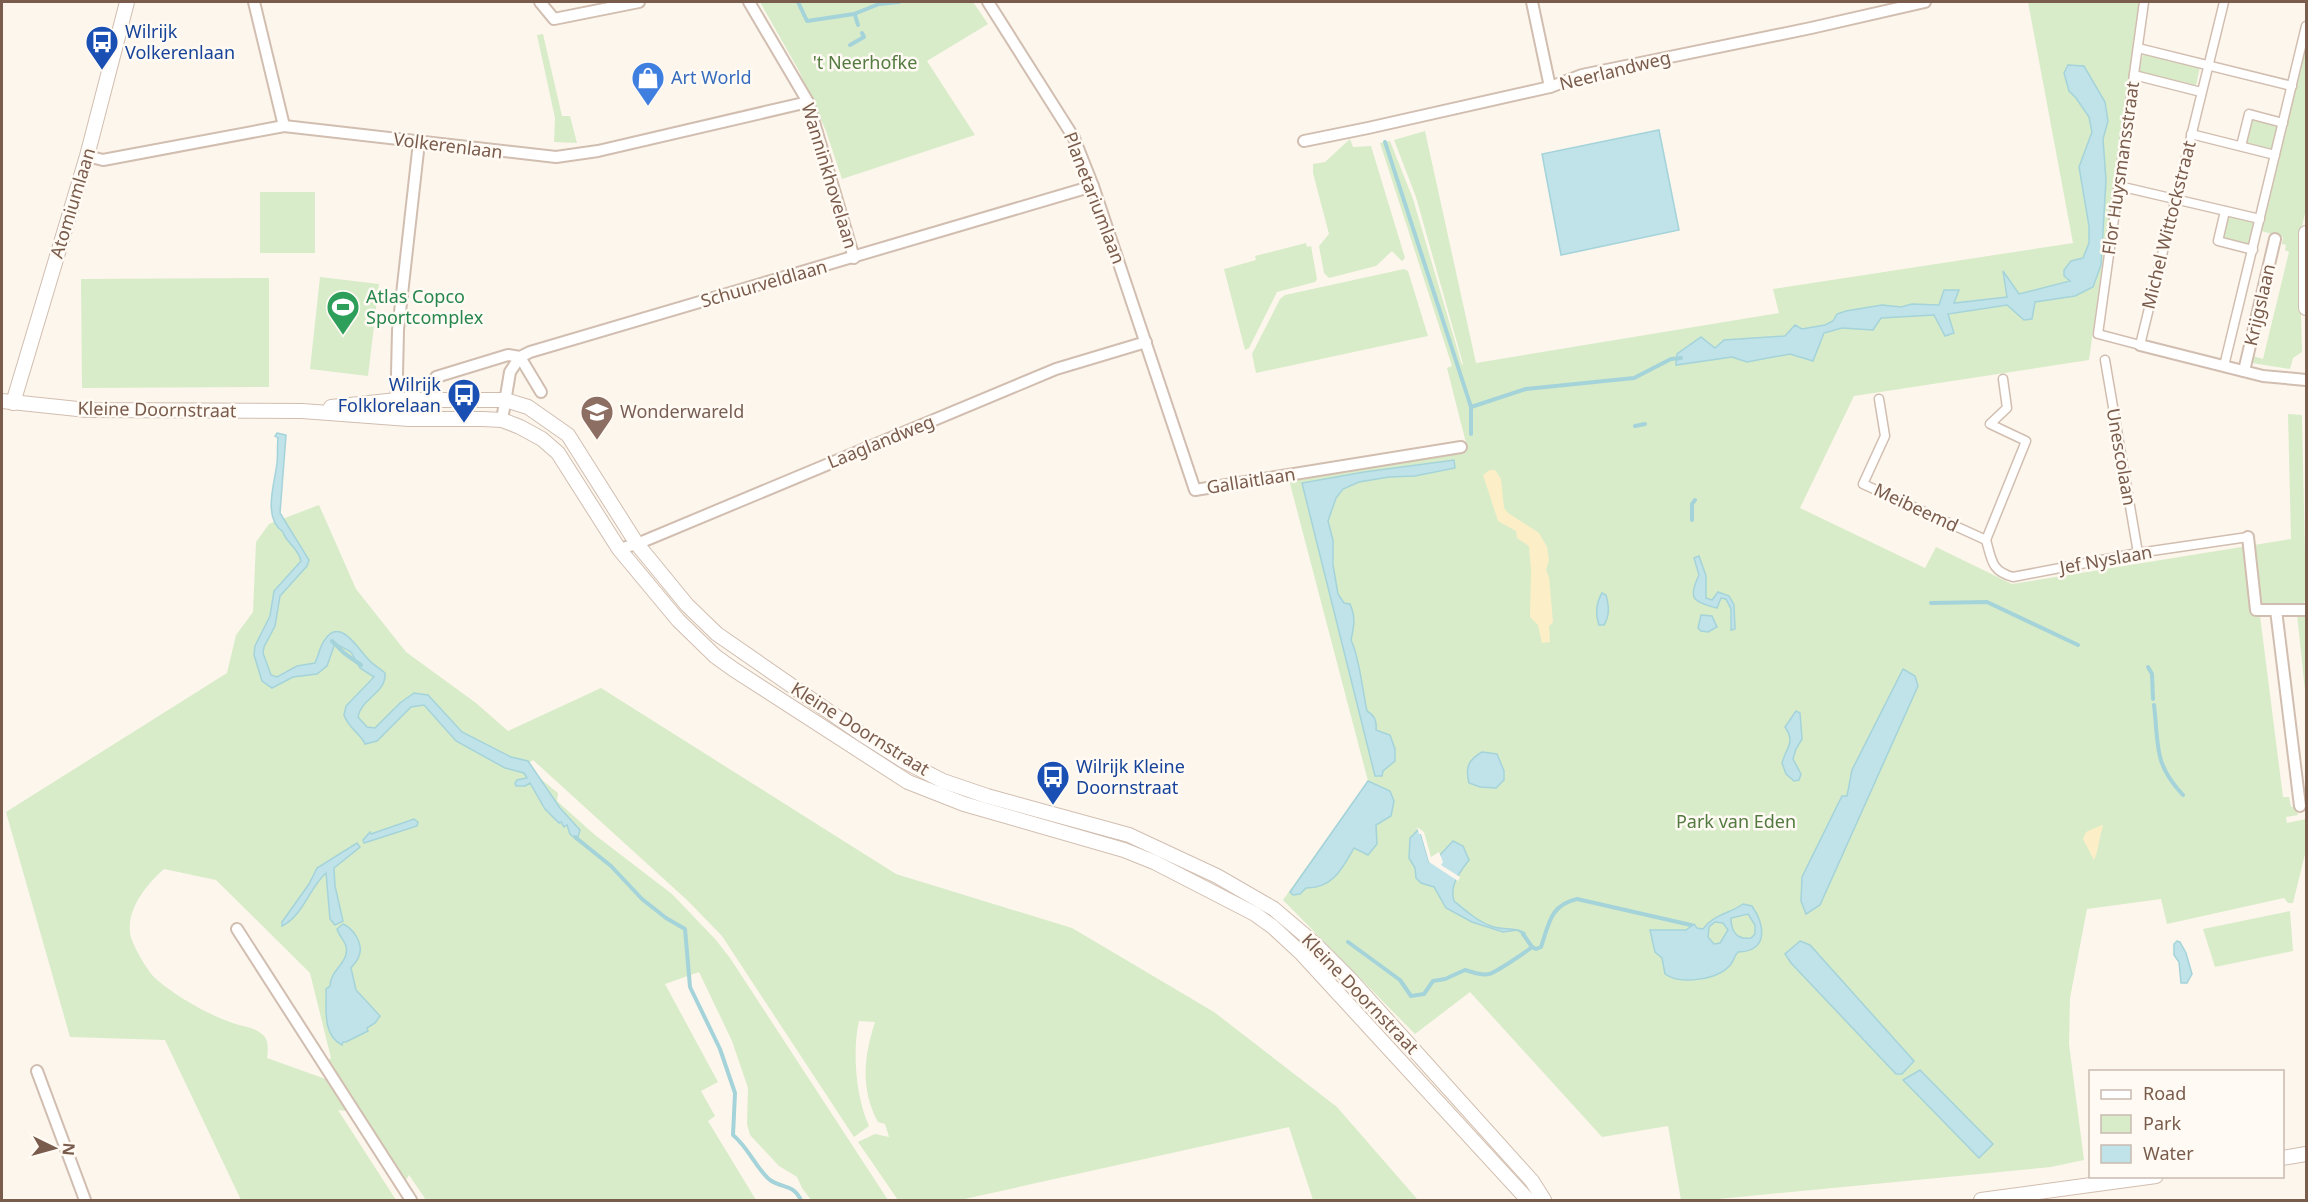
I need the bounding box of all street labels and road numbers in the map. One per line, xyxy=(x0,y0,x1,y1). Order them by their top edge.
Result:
street label: Neerlandweg xyxy=(1557,45,1673,95)
street label: Flor Huysmansstraat xyxy=(2096,79,2144,256)
street label: Wanninkhovelaan xyxy=(796,100,864,251)
street label: Volkerenlaan xyxy=(392,126,504,164)
street label: Planetariumlaan xyxy=(1059,128,1131,267)
street label: Michel Wittockstraat xyxy=(2136,138,2201,311)
street label: Atomiumlaan xyxy=(44,145,100,261)
street label: Schuurveldlaan xyxy=(698,254,830,313)
street label: Krijgslaan xyxy=(2238,261,2280,348)
street label: Kleine Doornstraat xyxy=(77,396,237,422)
street label: Unescolaan xyxy=(2102,406,2142,507)
street label: Laaglandweg xyxy=(824,409,938,473)
street label: Gallaitlaan xyxy=(1205,461,1297,499)
street label: Meibeemd xyxy=(1870,477,1962,537)
street label: Jef Nyslaan xyxy=(2056,539,2154,579)
street label: Kleine Doornstraat xyxy=(787,676,935,781)
street label: Kleine Doornstraat xyxy=(1297,928,1425,1059)

